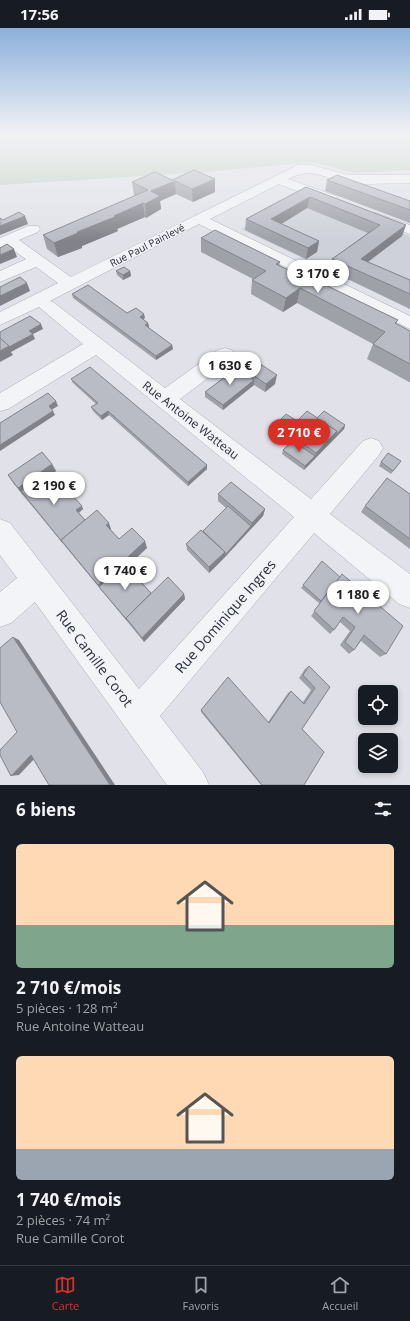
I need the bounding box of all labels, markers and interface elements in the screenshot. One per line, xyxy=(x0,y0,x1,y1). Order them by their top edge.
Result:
text: 17:56 xyxy=(20,4,59,24)
street label: Rue Paul Painlevé xyxy=(107,220,187,270)
pin: 3 170 € xyxy=(281,260,355,294)
text: 3 170 € xyxy=(296,264,340,282)
pin: 1 630 € xyxy=(193,352,267,386)
text: 1 630 € xyxy=(208,356,252,374)
street label: Rue Antoine Watteau xyxy=(139,377,243,463)
pin: 2 710 € xyxy=(262,419,336,453)
text: 2 710 € xyxy=(277,423,321,441)
pin: 2 190 € xyxy=(17,472,91,506)
text: 2 190 € xyxy=(32,476,76,494)
street label: Rue Dominique Ingres xyxy=(170,555,280,677)
pin: 1 740 € xyxy=(88,557,162,591)
text: 1 740 € xyxy=(103,561,147,579)
pin: 1 180 € xyxy=(321,581,395,615)
text: 1 180 € xyxy=(336,585,380,603)
street label: Rue Camille Corot xyxy=(52,606,138,710)
map controls xyxy=(358,685,398,773)
button: locate xyxy=(358,685,398,725)
button: layers xyxy=(358,733,398,773)
text: 6 biens xyxy=(16,798,76,821)
icon: filters xyxy=(372,798,394,820)
icon: home xyxy=(169,870,241,942)
text: 2 710 €/mois xyxy=(16,976,121,999)
text: 5 pièces · 128 m² xyxy=(16,999,117,1017)
text: Rue Antoine Watteau xyxy=(16,1017,144,1035)
icon: home xyxy=(169,1082,241,1154)
text: 1 740 €/mois xyxy=(16,1188,121,1211)
text: 2 pièces · 74 m² xyxy=(16,1211,110,1229)
text: Rue Camille Corot xyxy=(16,1229,124,1247)
tab: Carte xyxy=(52,1274,79,1313)
tab: Favoris xyxy=(183,1274,219,1313)
tab: Accueil xyxy=(322,1274,358,1313)

